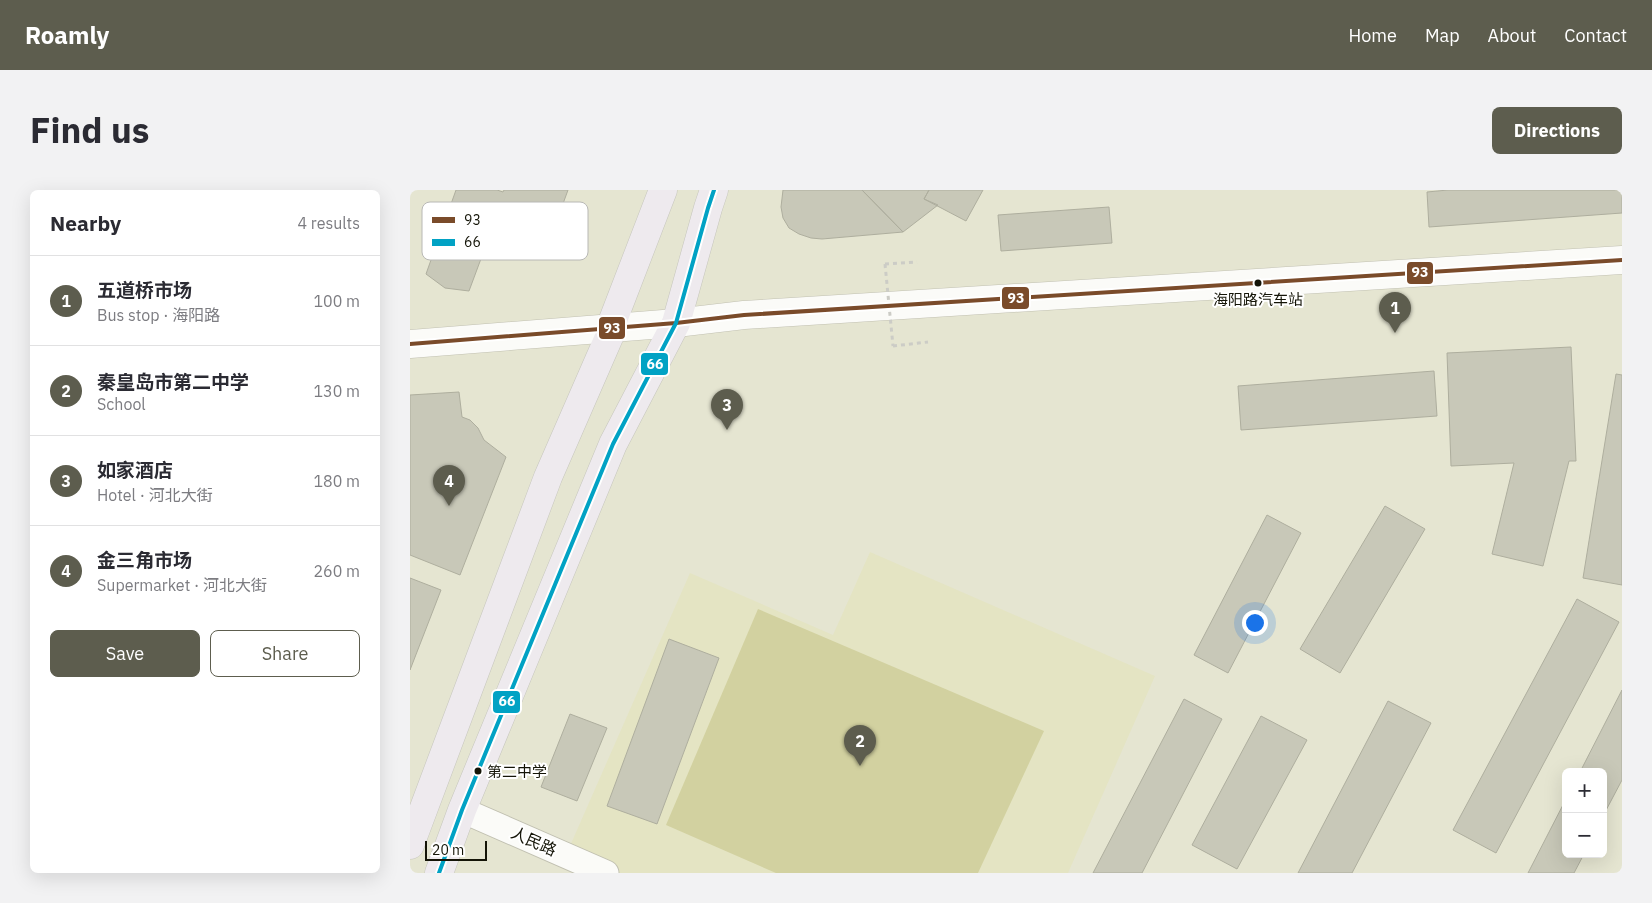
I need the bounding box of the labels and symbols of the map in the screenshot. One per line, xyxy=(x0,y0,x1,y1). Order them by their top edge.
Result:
legend xyxy=(422,202,588,260)
text: 93 xyxy=(464,211,481,229)
text: 66 xyxy=(464,233,481,251)
line badge: 93 xyxy=(1406,261,1434,285)
text: 93 xyxy=(1412,263,1428,281)
marker: 海阳路汽车站 xyxy=(1253,278,1263,288)
line badge: 93 xyxy=(1001,286,1030,310)
text: 93 xyxy=(1008,289,1024,307)
place label: 海阳路汽车站 xyxy=(1213,290,1303,309)
pin: 1 xyxy=(1379,292,1411,333)
line badge: 93 xyxy=(598,316,626,340)
text: 93 xyxy=(604,319,620,337)
line badge: 66 xyxy=(640,352,669,376)
text: 66 xyxy=(647,355,663,373)
pin: 3 xyxy=(711,389,743,430)
pin: 4 xyxy=(433,465,465,506)
your location xyxy=(1242,610,1268,636)
line badge: 66 xyxy=(492,690,521,714)
text: 66 xyxy=(499,692,515,710)
pin: 2 xyxy=(844,725,876,766)
place label: 第二中学 xyxy=(487,762,547,781)
marker: 第二中学 xyxy=(473,766,483,776)
street label: 人民路 xyxy=(508,822,560,860)
scale bar xyxy=(425,838,488,861)

